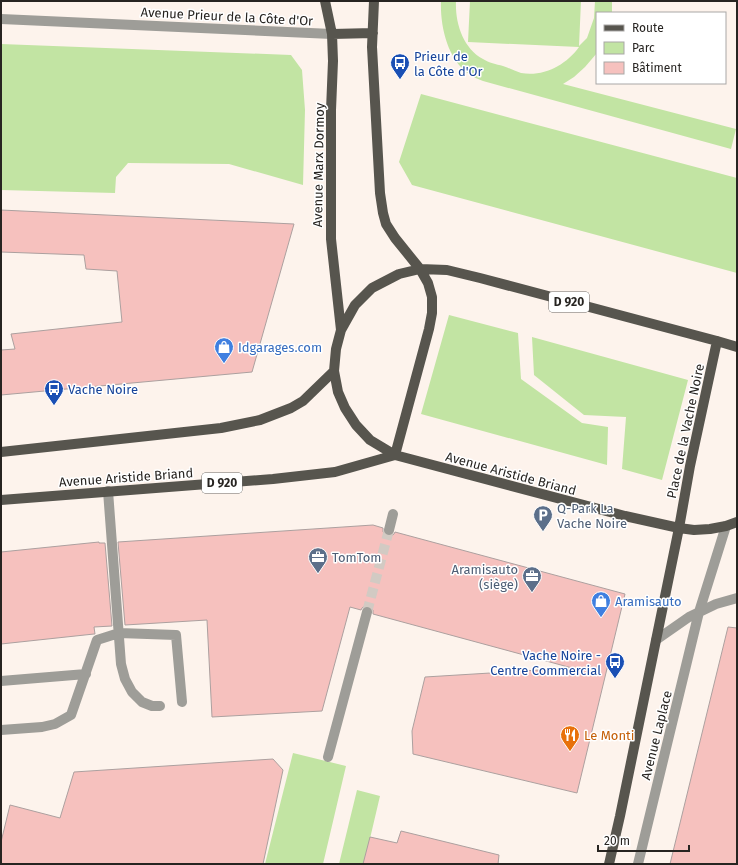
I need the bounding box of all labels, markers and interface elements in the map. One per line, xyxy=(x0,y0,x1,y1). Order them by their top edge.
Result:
street label: Avenue Prieur de la Côte d'Or xyxy=(140,4,314,29)
legend xyxy=(596,12,726,84)
text: Route xyxy=(632,21,664,35)
text: Parc xyxy=(632,41,655,55)
place label: Prieur de la Côte d'Or xyxy=(414,49,483,79)
bus stop icon: Prieur de la Côte d'Or xyxy=(389,52,411,80)
text: Bâtiment xyxy=(632,61,682,75)
street label: Avenue Marx Dormoy xyxy=(310,102,327,227)
road number: D 920 xyxy=(549,292,589,312)
shop icon: Idgarages.com xyxy=(213,336,235,364)
place label: Idgarages.com xyxy=(238,340,322,355)
street label: Place de la Vache Noire xyxy=(664,362,707,500)
bus stop icon: Vache Noire xyxy=(43,378,65,406)
place label: Vache Noire xyxy=(68,382,138,397)
street label: Avenue Aristide Briand xyxy=(444,449,578,498)
street label: Avenue Aristide Briand xyxy=(58,465,194,490)
road number: D 920 xyxy=(202,473,242,493)
place label: Q-Park La Vache Noire xyxy=(557,501,627,531)
parking icon: Q-Park La Vache Noire xyxy=(532,504,554,532)
office icon: TomTom xyxy=(307,546,329,574)
place label: TomTom xyxy=(332,550,381,565)
place label: Aramisauto (siège) xyxy=(451,562,518,592)
office icon: Aramisauto (siège) xyxy=(521,565,543,593)
shop icon: Aramisauto xyxy=(590,590,612,618)
place label: Aramisauto xyxy=(615,594,682,609)
place label: Vache Noire - Centre Commercial xyxy=(490,648,601,678)
bus stop icon: Vache Noire - Centre Commercial xyxy=(604,651,626,679)
street label: Avenue Laplace xyxy=(638,689,675,781)
restaurant icon: Le Monti xyxy=(559,724,581,752)
place label: Le Monti xyxy=(584,728,634,743)
scale bar xyxy=(598,827,689,853)
text: 20 m xyxy=(604,834,630,848)

